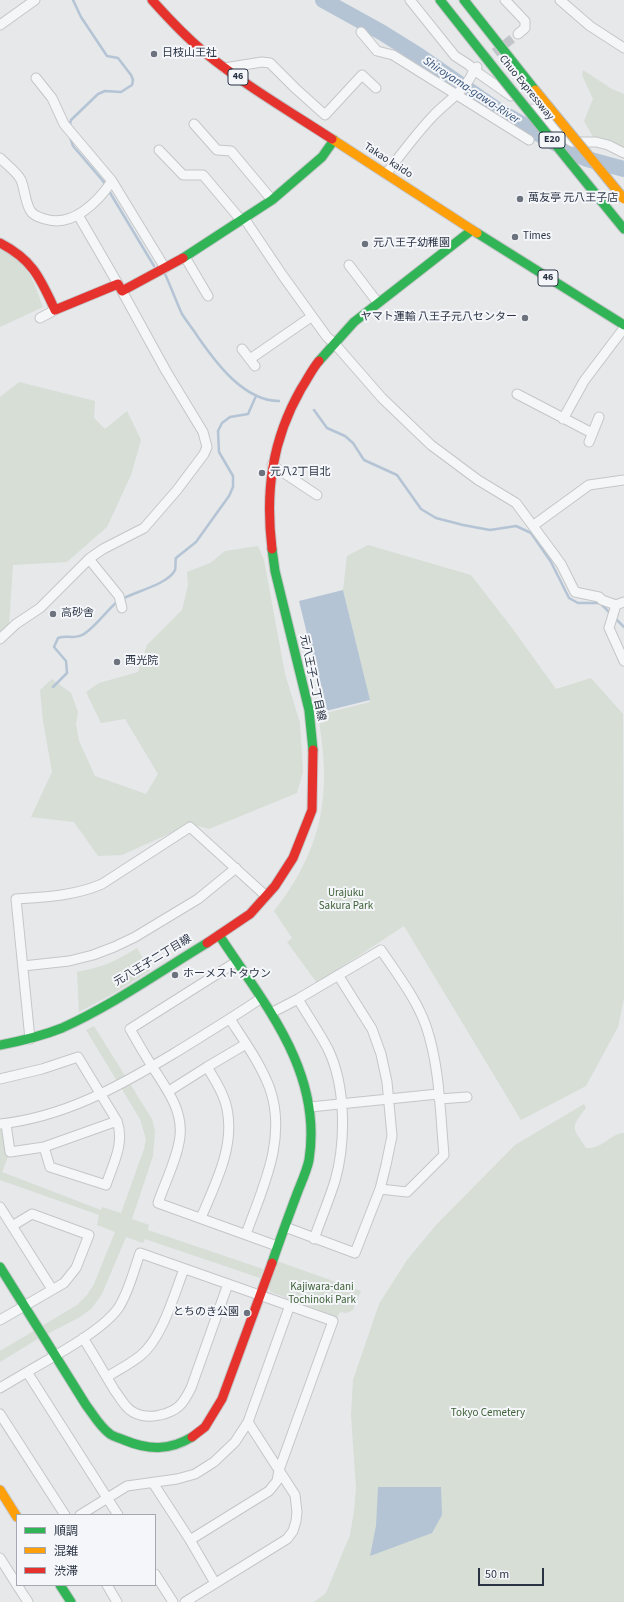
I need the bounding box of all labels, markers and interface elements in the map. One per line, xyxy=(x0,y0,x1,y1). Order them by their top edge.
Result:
place label: 日枝山王社 xyxy=(162,47,217,61)
marker: 日枝山王社 xyxy=(149,49,159,59)
street label: Chuo Expressway xyxy=(496,53,556,123)
water label: Shiroyama-gawa-River xyxy=(420,54,522,128)
road number: 46 xyxy=(228,69,248,85)
road number: E20 xyxy=(539,132,565,148)
street label: Takao kaido xyxy=(361,140,415,182)
place label: 萬友亭 元八王子店 xyxy=(528,192,618,206)
marker: 萬友亭 元八王子店 xyxy=(515,194,525,204)
place label: Times xyxy=(523,230,551,244)
marker: Times xyxy=(510,232,520,242)
place label: 元八王子幼稚園 xyxy=(373,237,450,251)
marker: 元八王子幼稚園 xyxy=(360,239,370,249)
road number: 46 xyxy=(538,270,558,286)
place label: ヤマト運輸 八王子元八センター xyxy=(361,311,517,325)
marker: ヤマト運輸 八王子元八センター xyxy=(520,313,530,323)
place label: 元八2丁目北 xyxy=(270,466,330,480)
marker: 元八2丁目北 xyxy=(257,468,267,478)
place label: 高砂舎 xyxy=(61,607,94,621)
marker: 高砂舎 xyxy=(48,609,58,619)
street label: 元八王子二丁目線 xyxy=(296,634,328,722)
place label: 西光院 xyxy=(125,655,158,669)
marker: 西光院 xyxy=(112,657,122,667)
park label: Urajuku Sakura Park xyxy=(319,887,373,913)
street label: 元八王子二丁目線 xyxy=(112,933,194,989)
place label: ホーメストタウン xyxy=(183,968,271,982)
marker: ホーメストタウン xyxy=(170,970,180,980)
park label: Kajiwara-dani Tochinoki Park xyxy=(288,1281,356,1307)
place label: とちのき公園 xyxy=(173,1306,239,1320)
marker: とちのき公園 xyxy=(242,1308,252,1318)
park label: Tokyo Cemetery xyxy=(451,1407,525,1421)
legend xyxy=(16,1514,156,1586)
text: 順調 xyxy=(54,1523,78,1540)
text: 混雑 xyxy=(54,1543,78,1560)
scale bar xyxy=(480,1560,546,1586)
text: 渋滞 xyxy=(54,1563,78,1580)
text: 50 m xyxy=(485,1566,509,1583)

